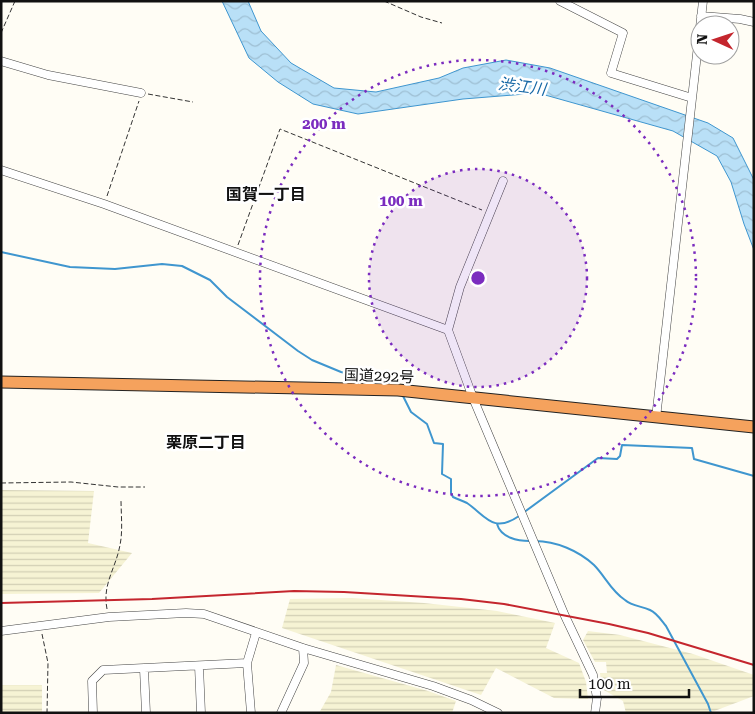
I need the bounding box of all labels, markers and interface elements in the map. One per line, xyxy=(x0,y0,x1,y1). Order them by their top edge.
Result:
north arrow xyxy=(690,15,740,65)
text: N xyxy=(694,33,710,45)
water label: 渋江川 xyxy=(497,74,549,99)
text: 200 m xyxy=(302,115,346,133)
district label: 国賀一丁目 xyxy=(226,185,306,204)
text: 100 m xyxy=(379,192,423,210)
centre of rings xyxy=(469,269,487,287)
street label: 国道292号 xyxy=(344,366,414,386)
district label: 栗原二丁目 xyxy=(166,433,246,452)
scale bar xyxy=(580,666,689,698)
text: 100 m xyxy=(588,675,631,693)

